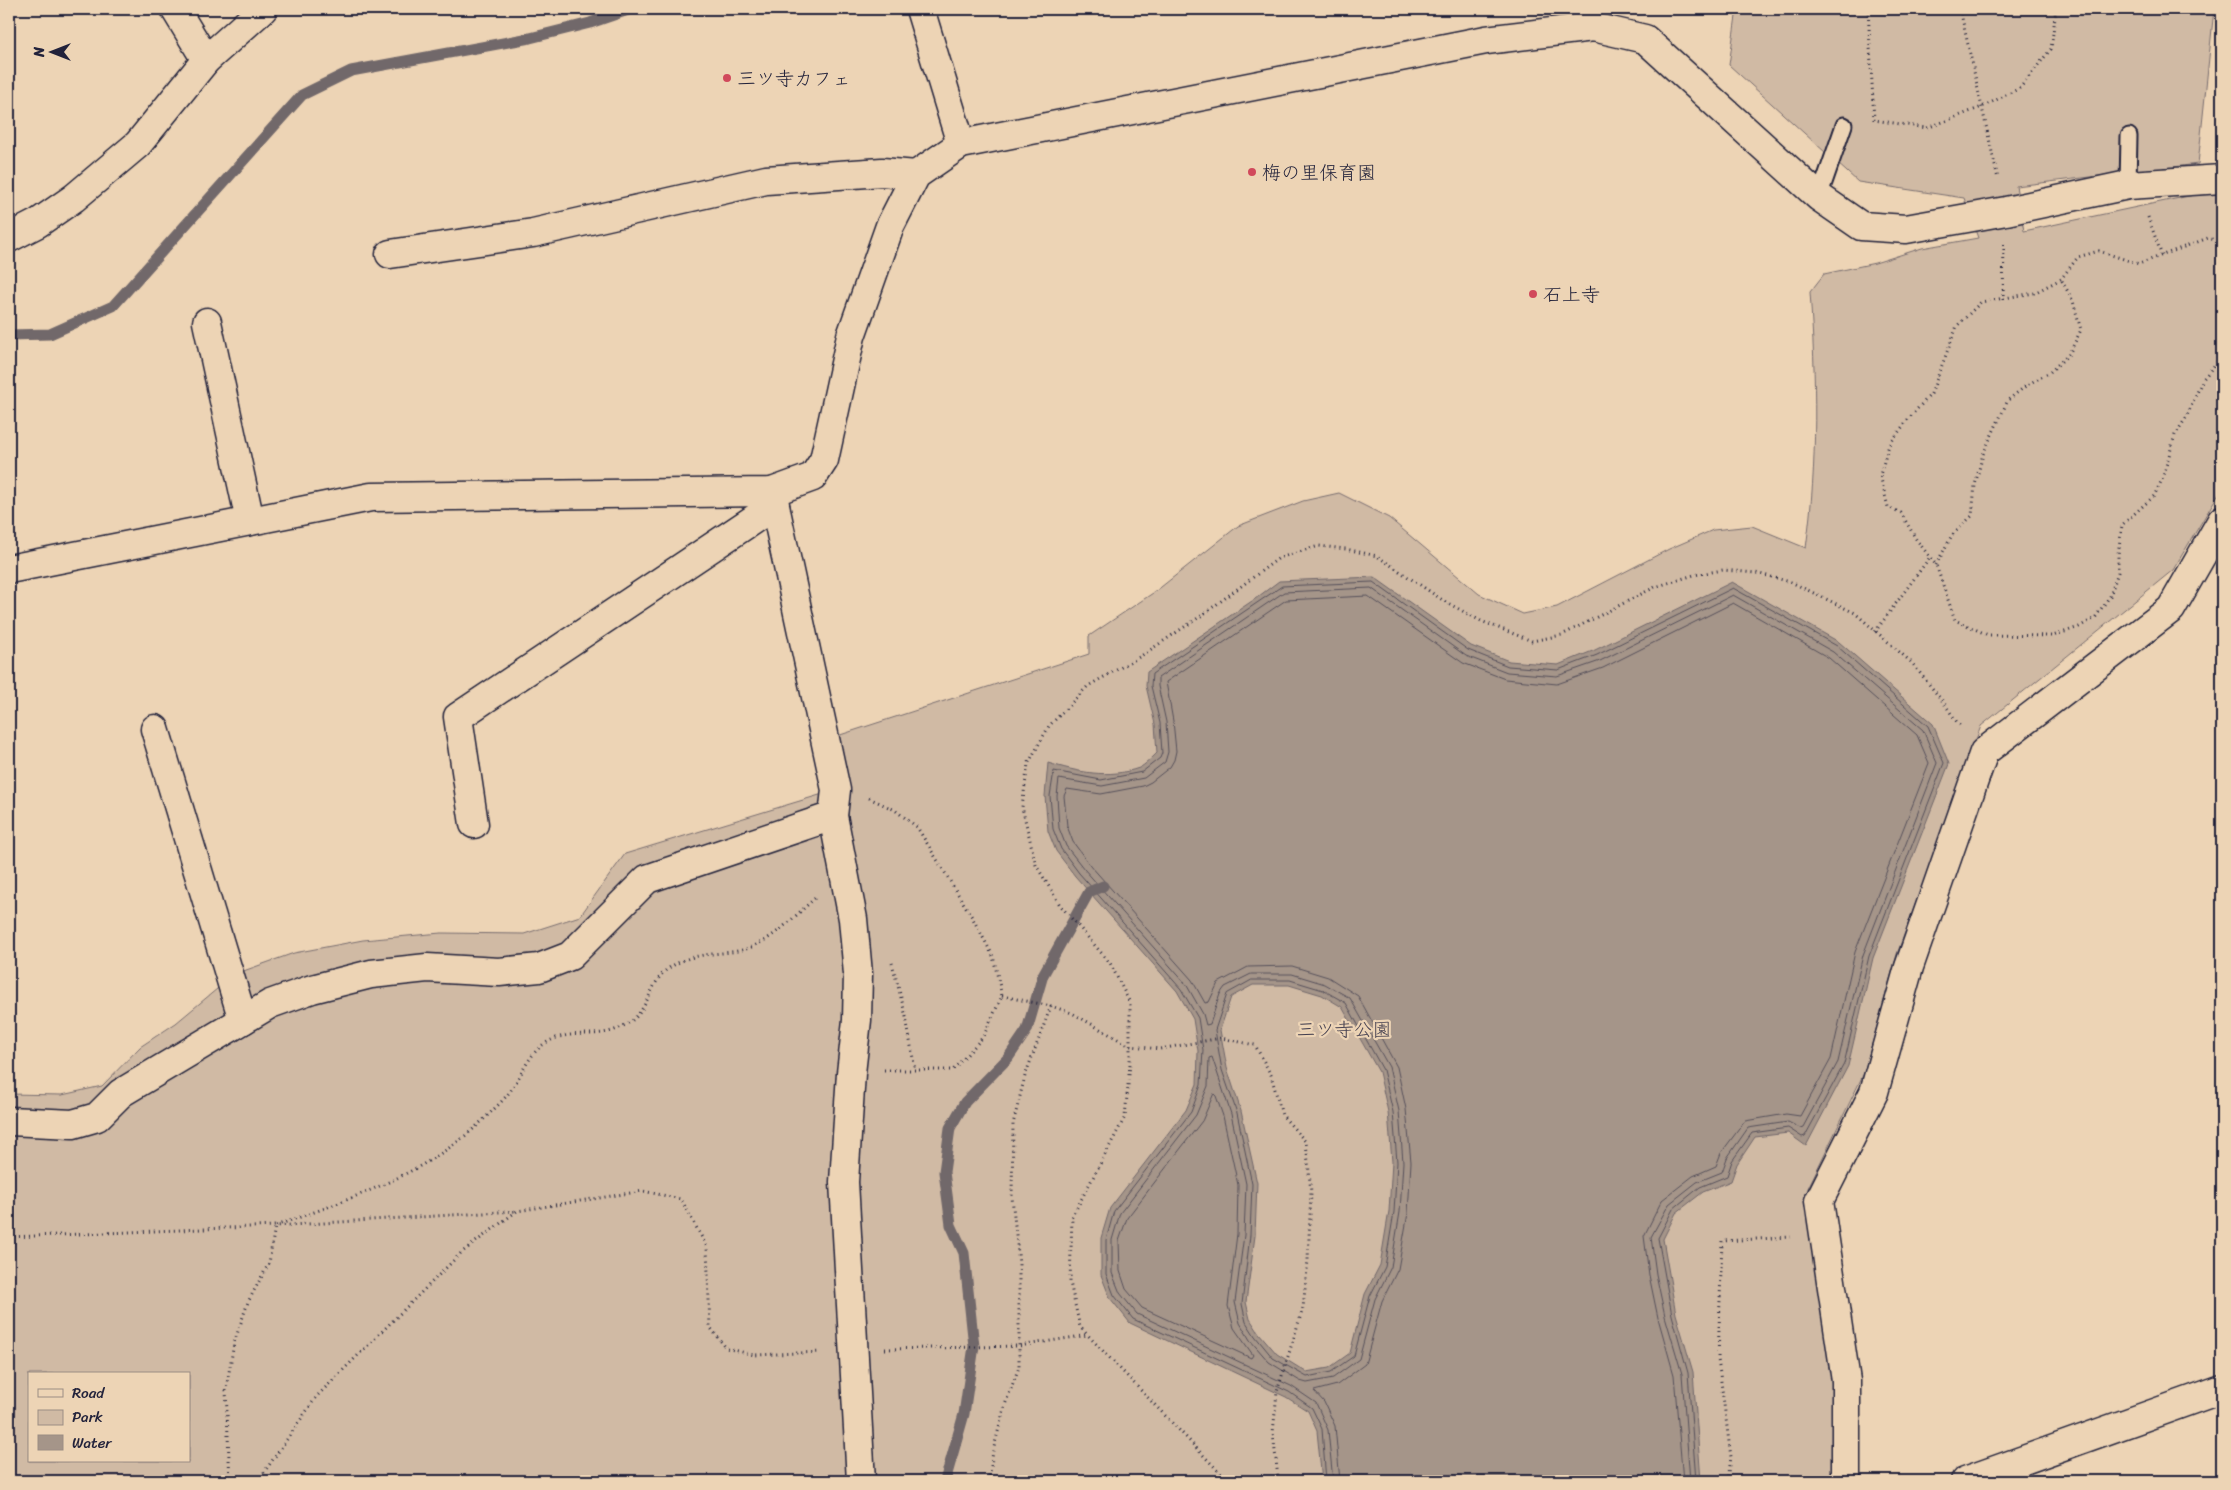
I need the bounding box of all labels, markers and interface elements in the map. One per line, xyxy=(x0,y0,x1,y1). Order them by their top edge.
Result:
north arrow xyxy=(28,28,78,78)
text: N xyxy=(27,47,52,58)
place label: 三ツ寺カフェ xyxy=(737,62,851,95)
marker: 三ツ寺カフェ xyxy=(721,72,733,84)
place label: 梅の里保育園 xyxy=(1262,156,1376,189)
marker: 梅の里保育園 xyxy=(1246,166,1258,178)
place label: 石上寺 xyxy=(1543,278,1600,311)
marker: 石上寺 xyxy=(1527,288,1539,300)
park label: 三ツ寺公園 xyxy=(1296,1013,1392,1046)
legend xyxy=(28,1372,190,1462)
text: Road xyxy=(72,1380,105,1406)
text: Park xyxy=(72,1404,103,1430)
text: Water xyxy=(72,1430,112,1456)

